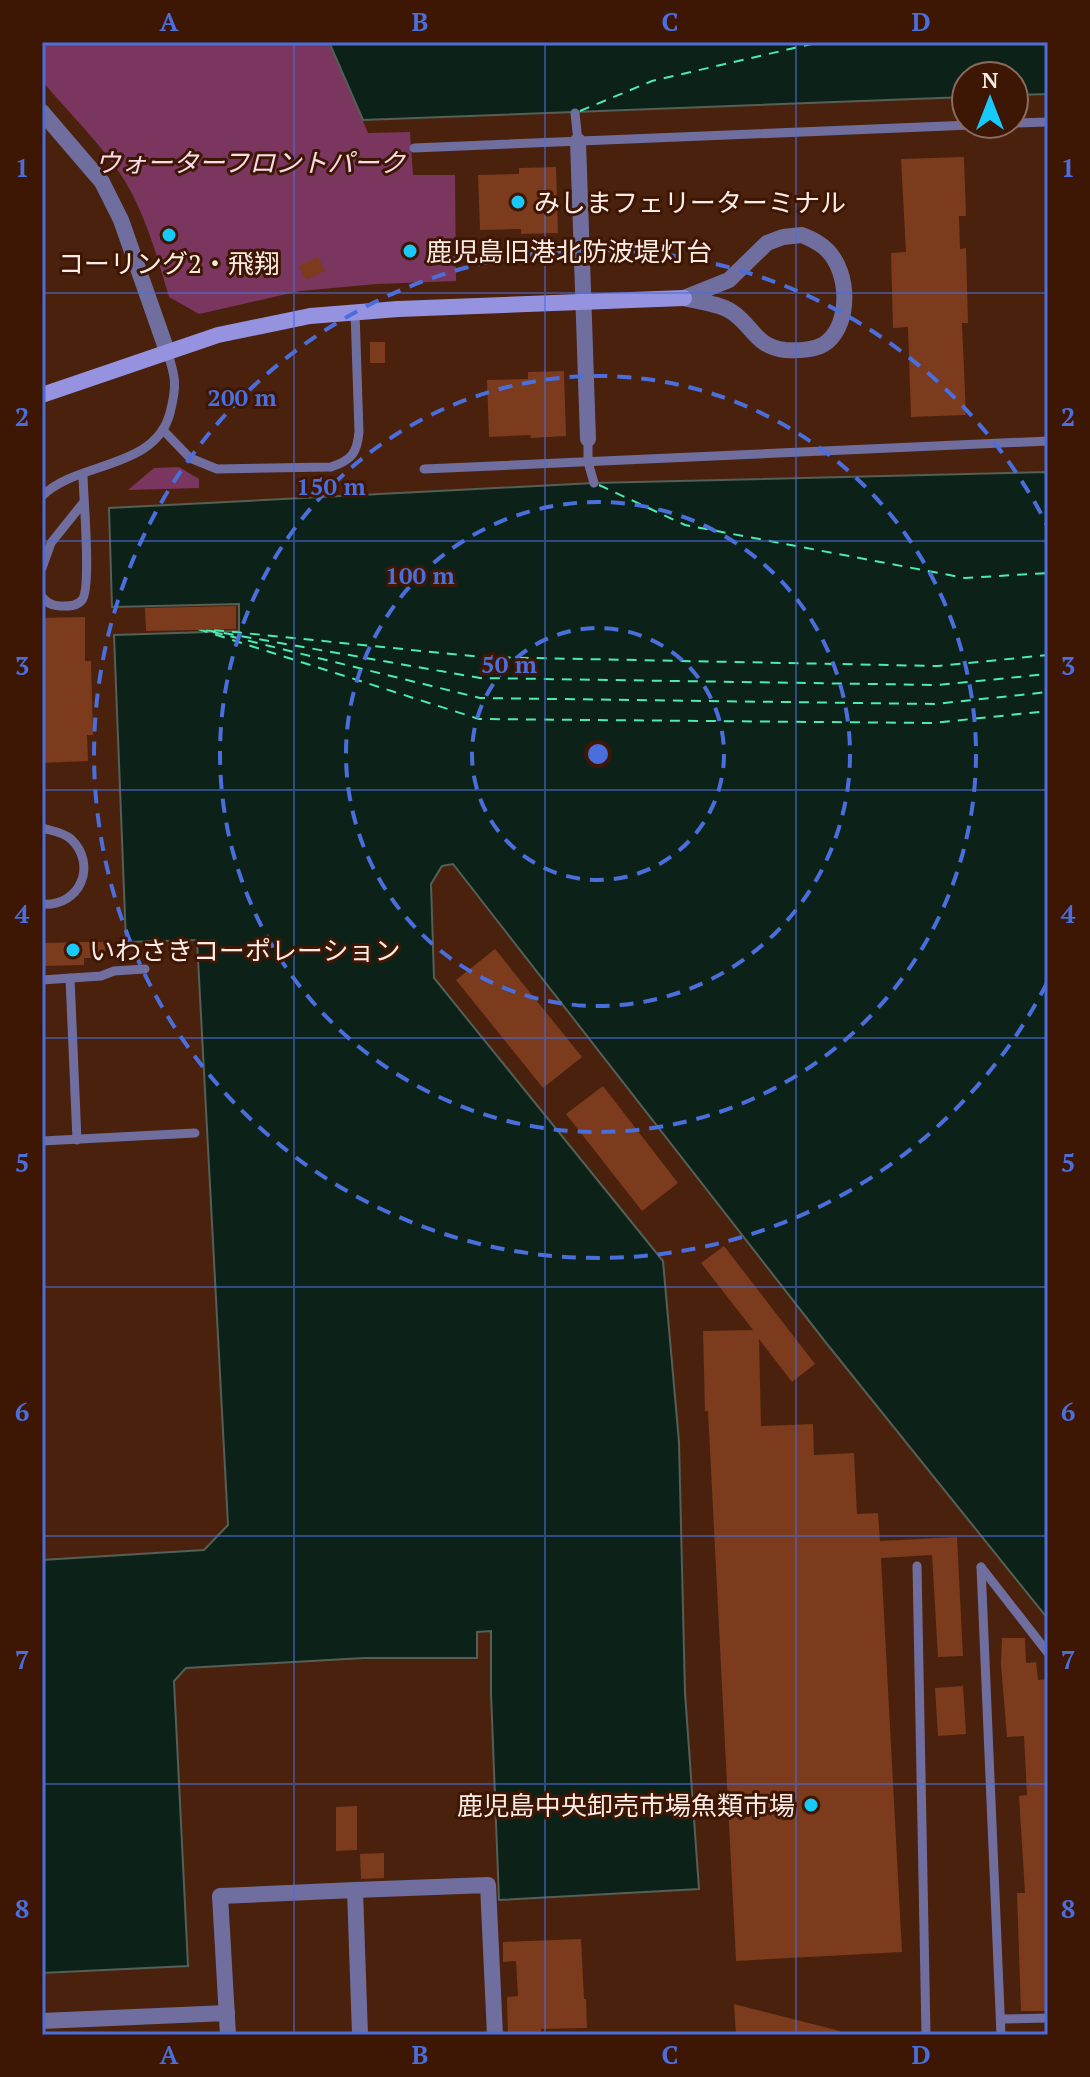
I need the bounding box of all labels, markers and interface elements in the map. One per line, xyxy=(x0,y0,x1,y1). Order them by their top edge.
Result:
text: A xyxy=(160,4,179,38)
text: B xyxy=(412,4,428,38)
text: C xyxy=(662,4,678,38)
text: D xyxy=(911,4,931,38)
north arrow xyxy=(950,60,1030,140)
text: N xyxy=(982,65,999,94)
park label: ウォーターフロントパーク xyxy=(95,145,406,179)
text: 1 xyxy=(15,150,29,184)
text: 1 xyxy=(1061,150,1075,184)
place label: みしまフェリーターミナル xyxy=(534,185,846,219)
marker: みしまフェリーターミナル xyxy=(509,193,527,211)
marker: コーリング2・飛翔 xyxy=(160,226,178,244)
place label: 鹿児島旧港北防波堤灯台 xyxy=(426,234,712,268)
marker: 鹿児島旧港北防波堤灯台 xyxy=(401,242,419,260)
place label: コーリング2・飛翔 xyxy=(58,246,280,280)
text: 200 m xyxy=(207,381,277,413)
text: 2 xyxy=(15,399,29,433)
text: 2 xyxy=(1061,399,1075,433)
text: 150 m xyxy=(296,470,366,502)
text: 100 m xyxy=(385,559,455,591)
text: 3 xyxy=(15,648,29,682)
text: 50 m xyxy=(481,648,537,680)
text: 3 xyxy=(1061,648,1075,682)
centre of rings xyxy=(584,740,612,768)
text: 4 xyxy=(15,896,30,930)
text: 4 xyxy=(1061,896,1076,930)
place label: いわさきコーポレーション xyxy=(89,933,400,967)
marker: いわさきコーポレーション xyxy=(64,941,82,959)
text: 5 xyxy=(15,1145,29,1179)
text: 5 xyxy=(1061,1145,1075,1179)
text: 6 xyxy=(15,1394,29,1428)
text: 6 xyxy=(1061,1394,1075,1428)
text: 7 xyxy=(15,1642,29,1676)
text: 7 xyxy=(1061,1642,1075,1676)
place label: 鹿児島中央卸売市場魚類市場 xyxy=(457,1788,795,1822)
marker: 鹿児島中央卸売市場魚類市場 xyxy=(802,1796,820,1814)
text: 8 xyxy=(15,1891,29,1925)
text: 8 xyxy=(1061,1891,1075,1925)
text: A xyxy=(160,2037,179,2071)
text: B xyxy=(412,2037,428,2071)
text: C xyxy=(662,2037,678,2071)
text: D xyxy=(911,2037,931,2071)

